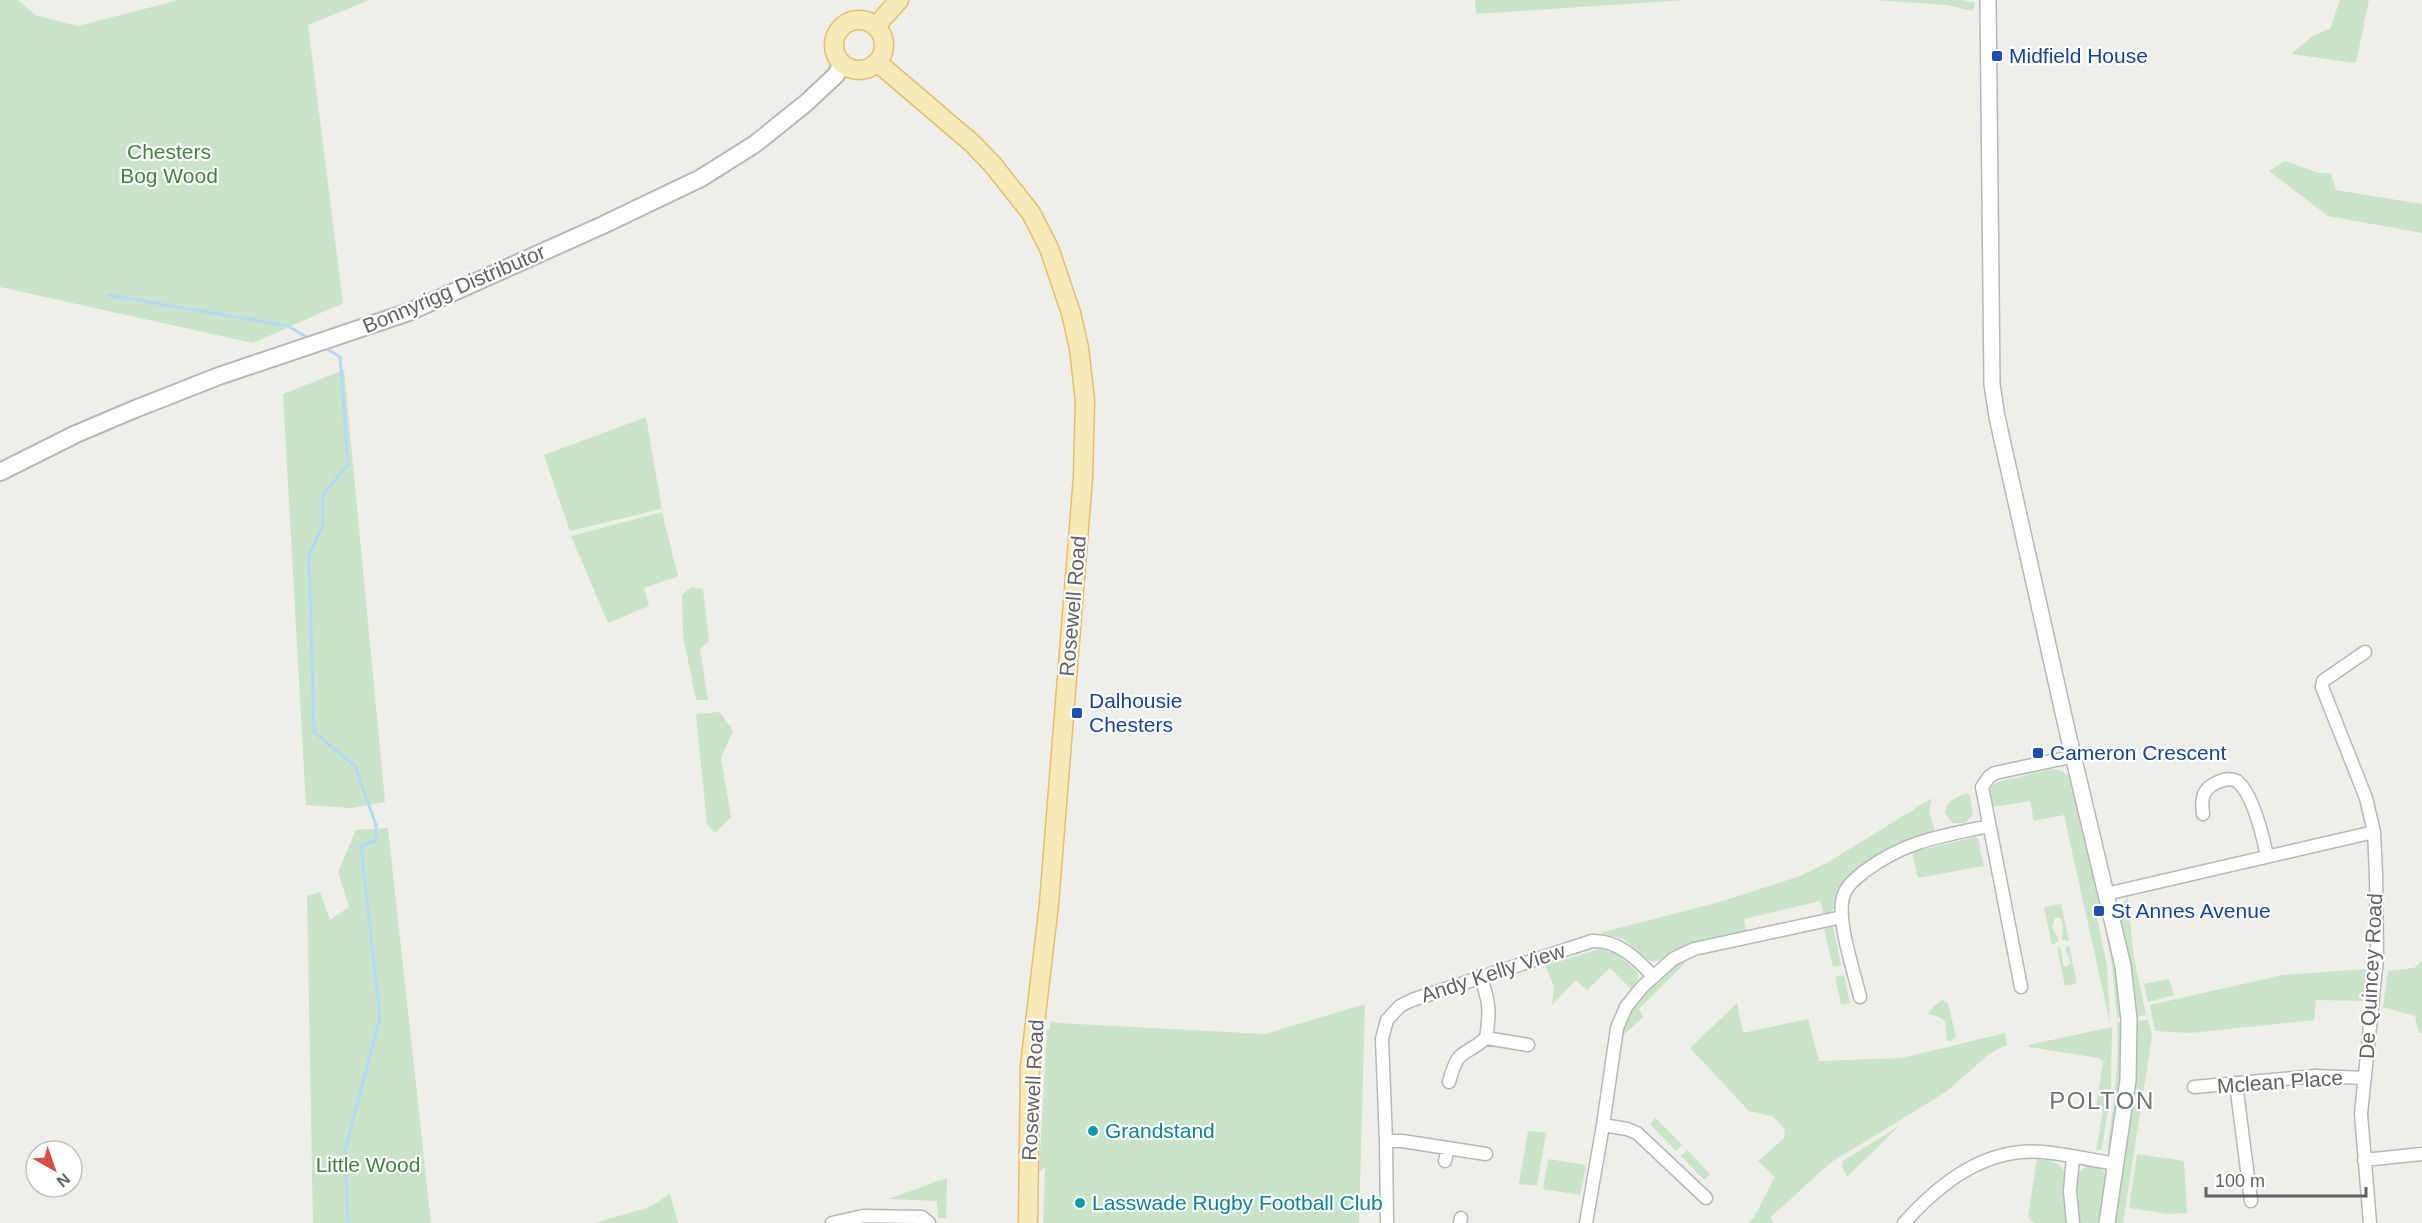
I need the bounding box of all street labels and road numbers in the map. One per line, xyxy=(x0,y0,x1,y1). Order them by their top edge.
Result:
street label: Bonnyrigg Distributor xyxy=(359,240,549,337)
street label: Rosewell Road xyxy=(1055,535,1090,677)
street label: De Quincey Road xyxy=(2355,893,2386,1059)
street label: Andy Kelly View xyxy=(1418,938,1569,1007)
street label: Rosewell Road xyxy=(1017,1019,1048,1161)
street label: Mclean Place xyxy=(2216,1066,2344,1097)

